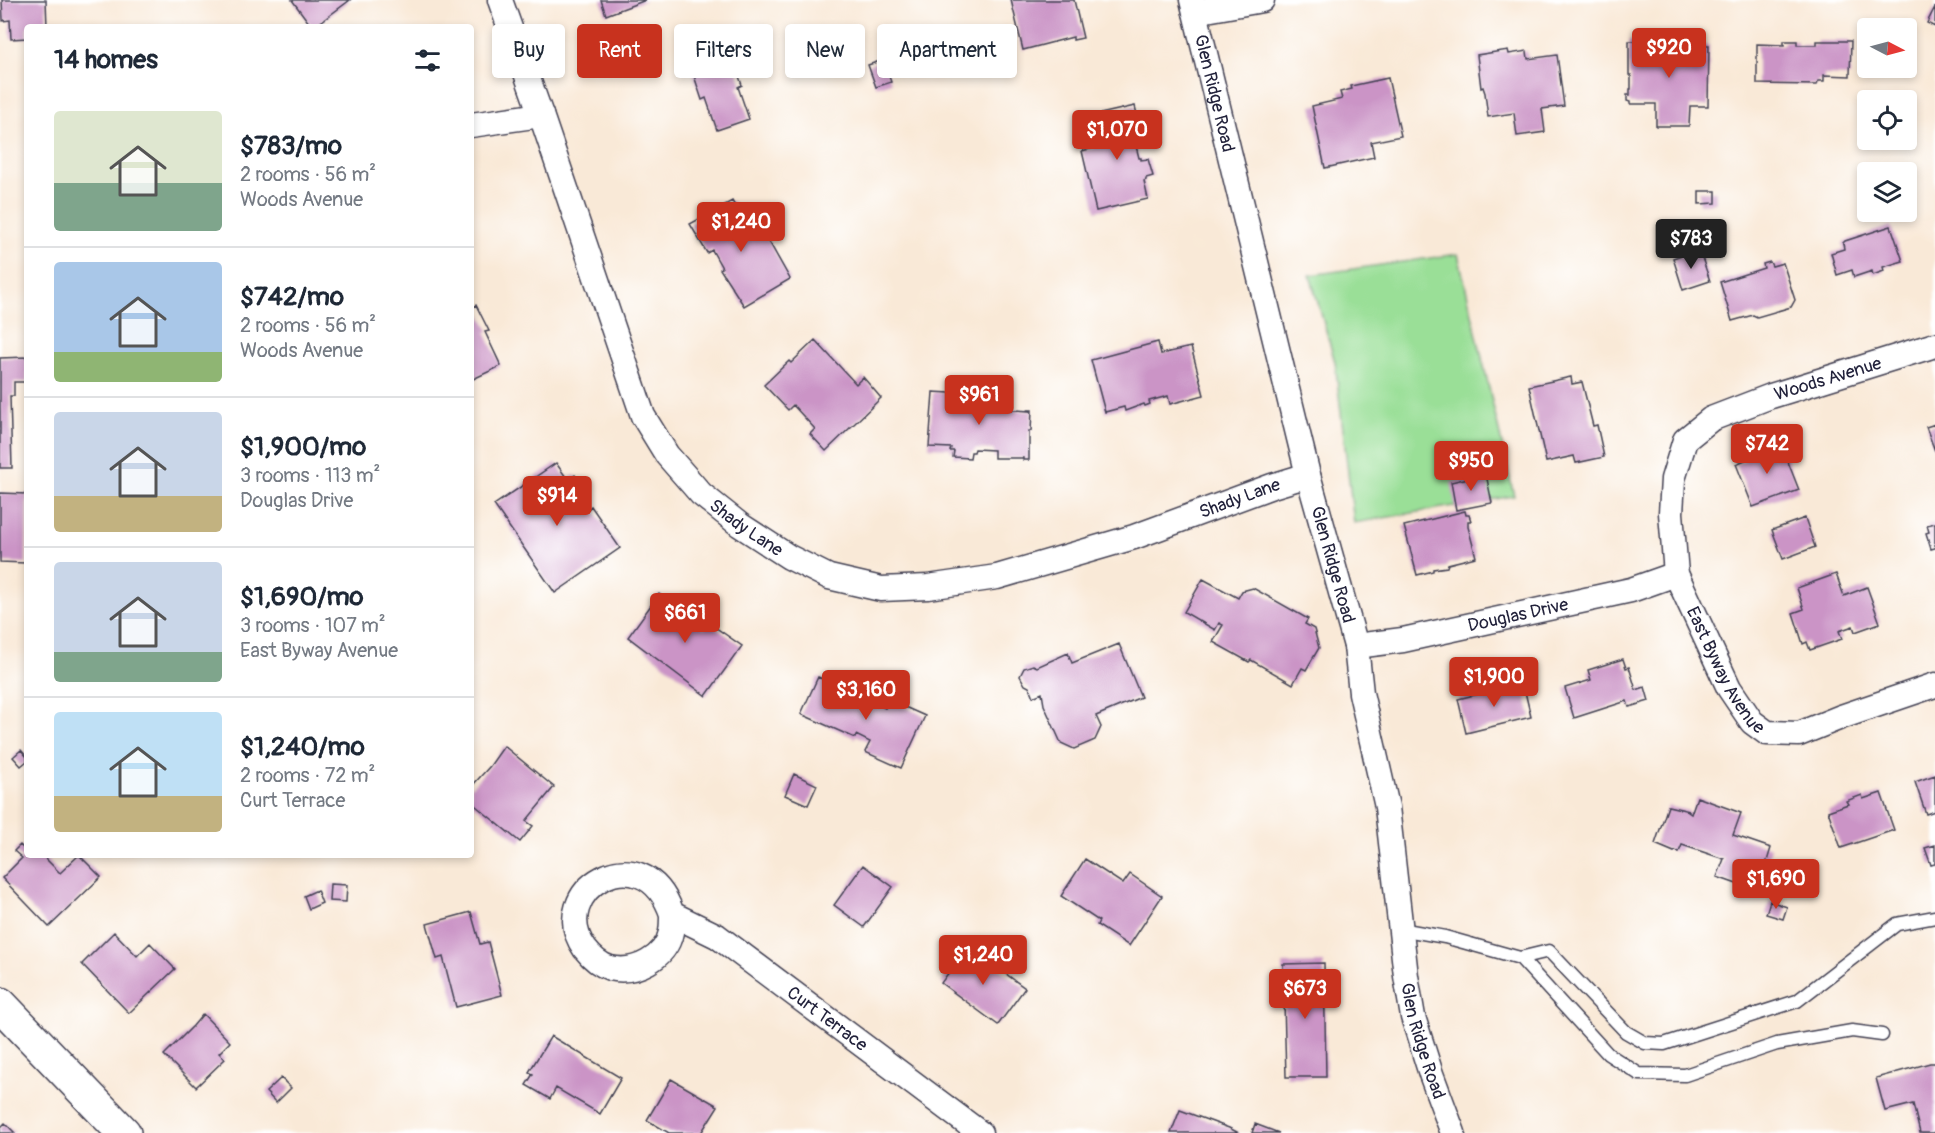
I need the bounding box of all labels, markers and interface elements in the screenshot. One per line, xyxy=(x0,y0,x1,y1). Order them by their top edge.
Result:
north arrow xyxy=(1857,18,1917,78)
map controls xyxy=(1857,18,1917,222)
chip: Buy xyxy=(492,24,565,78)
chip: Rent xyxy=(577,24,662,78)
chip: Filters xyxy=(674,24,773,78)
chip: New xyxy=(785,24,865,78)
chip: Apartment xyxy=(877,24,1017,78)
pin: $920 xyxy=(1633,28,1705,79)
street label: Glen Ridge Road xyxy=(1189,32,1240,154)
text: $920 xyxy=(1646,35,1692,60)
text: 14 homes xyxy=(54,44,158,76)
icon: filters xyxy=(411,44,444,77)
button: locate xyxy=(1857,90,1917,150)
pin: $1,070 xyxy=(1068,110,1166,161)
text: $1,070 xyxy=(1086,117,1148,142)
text: $783/mo xyxy=(240,130,342,162)
icon: home xyxy=(102,135,174,207)
text: 2 rooms · 56 m² xyxy=(240,162,376,187)
button: layers xyxy=(1857,162,1917,222)
text: Woods Avenue xyxy=(240,187,363,212)
pin: $1,240 xyxy=(692,202,790,253)
text: $1,240 xyxy=(711,209,771,234)
pin: $783 xyxy=(1655,219,1727,270)
text: $783 xyxy=(1670,226,1712,251)
text: $742/mo xyxy=(240,281,344,313)
icon: home xyxy=(102,286,174,358)
text: 2 rooms · 56 m² xyxy=(240,313,376,338)
text: Woods Avenue xyxy=(240,338,363,363)
street label: Woods Avenue xyxy=(1772,352,1884,406)
pin: $961 xyxy=(943,375,1015,426)
text: $961 xyxy=(959,382,999,407)
pin: $742 xyxy=(1731,424,1803,475)
text: $1,900/mo xyxy=(240,431,366,463)
text: $742 xyxy=(1745,431,1789,456)
icon: home xyxy=(102,436,174,508)
pin: $950 xyxy=(1435,441,1507,492)
text: $950 xyxy=(1448,448,1494,473)
text: 3 rooms · 113 m² xyxy=(240,463,380,488)
street label: Shady Lane xyxy=(1196,473,1283,523)
pin: $914 xyxy=(521,476,593,527)
text: $914 xyxy=(537,483,577,508)
text: Douglas Drive xyxy=(240,488,353,513)
street label: Shady Lane xyxy=(705,494,788,562)
street label: Glen Ridge Road xyxy=(1306,504,1360,626)
text: $1,690/mo xyxy=(240,581,364,613)
icon: home xyxy=(102,586,174,658)
pin: $661 xyxy=(649,593,721,644)
street label: Douglas Drive xyxy=(1466,593,1570,637)
text: $661 xyxy=(664,600,706,625)
street label: East Byway Avenue xyxy=(1681,603,1769,739)
text: 3 rooms · 107 m² xyxy=(240,613,386,638)
text: East Byway Avenue xyxy=(240,638,398,663)
pin: $1,900 xyxy=(1445,657,1543,708)
text: $1,900 xyxy=(1463,664,1525,689)
pin: $3,160 xyxy=(817,670,915,721)
text: $3,160 xyxy=(836,677,896,702)
text: $1,240/mo xyxy=(240,731,365,763)
icon: home xyxy=(102,736,174,808)
text: 2 rooms · 72 m² xyxy=(240,763,375,788)
text: Curt Terrace xyxy=(240,788,345,813)
pin: $1,690 xyxy=(1727,859,1825,910)
text: $1,690 xyxy=(1746,866,1806,891)
pin: $1,240 xyxy=(934,935,1032,986)
text: $1,240 xyxy=(953,942,1013,967)
pin: $673 xyxy=(1269,969,1341,1020)
text: $673 xyxy=(1283,976,1327,1001)
street label: Curt Terrace xyxy=(783,981,872,1056)
street label: Glen Ridge Road xyxy=(1396,981,1451,1102)

